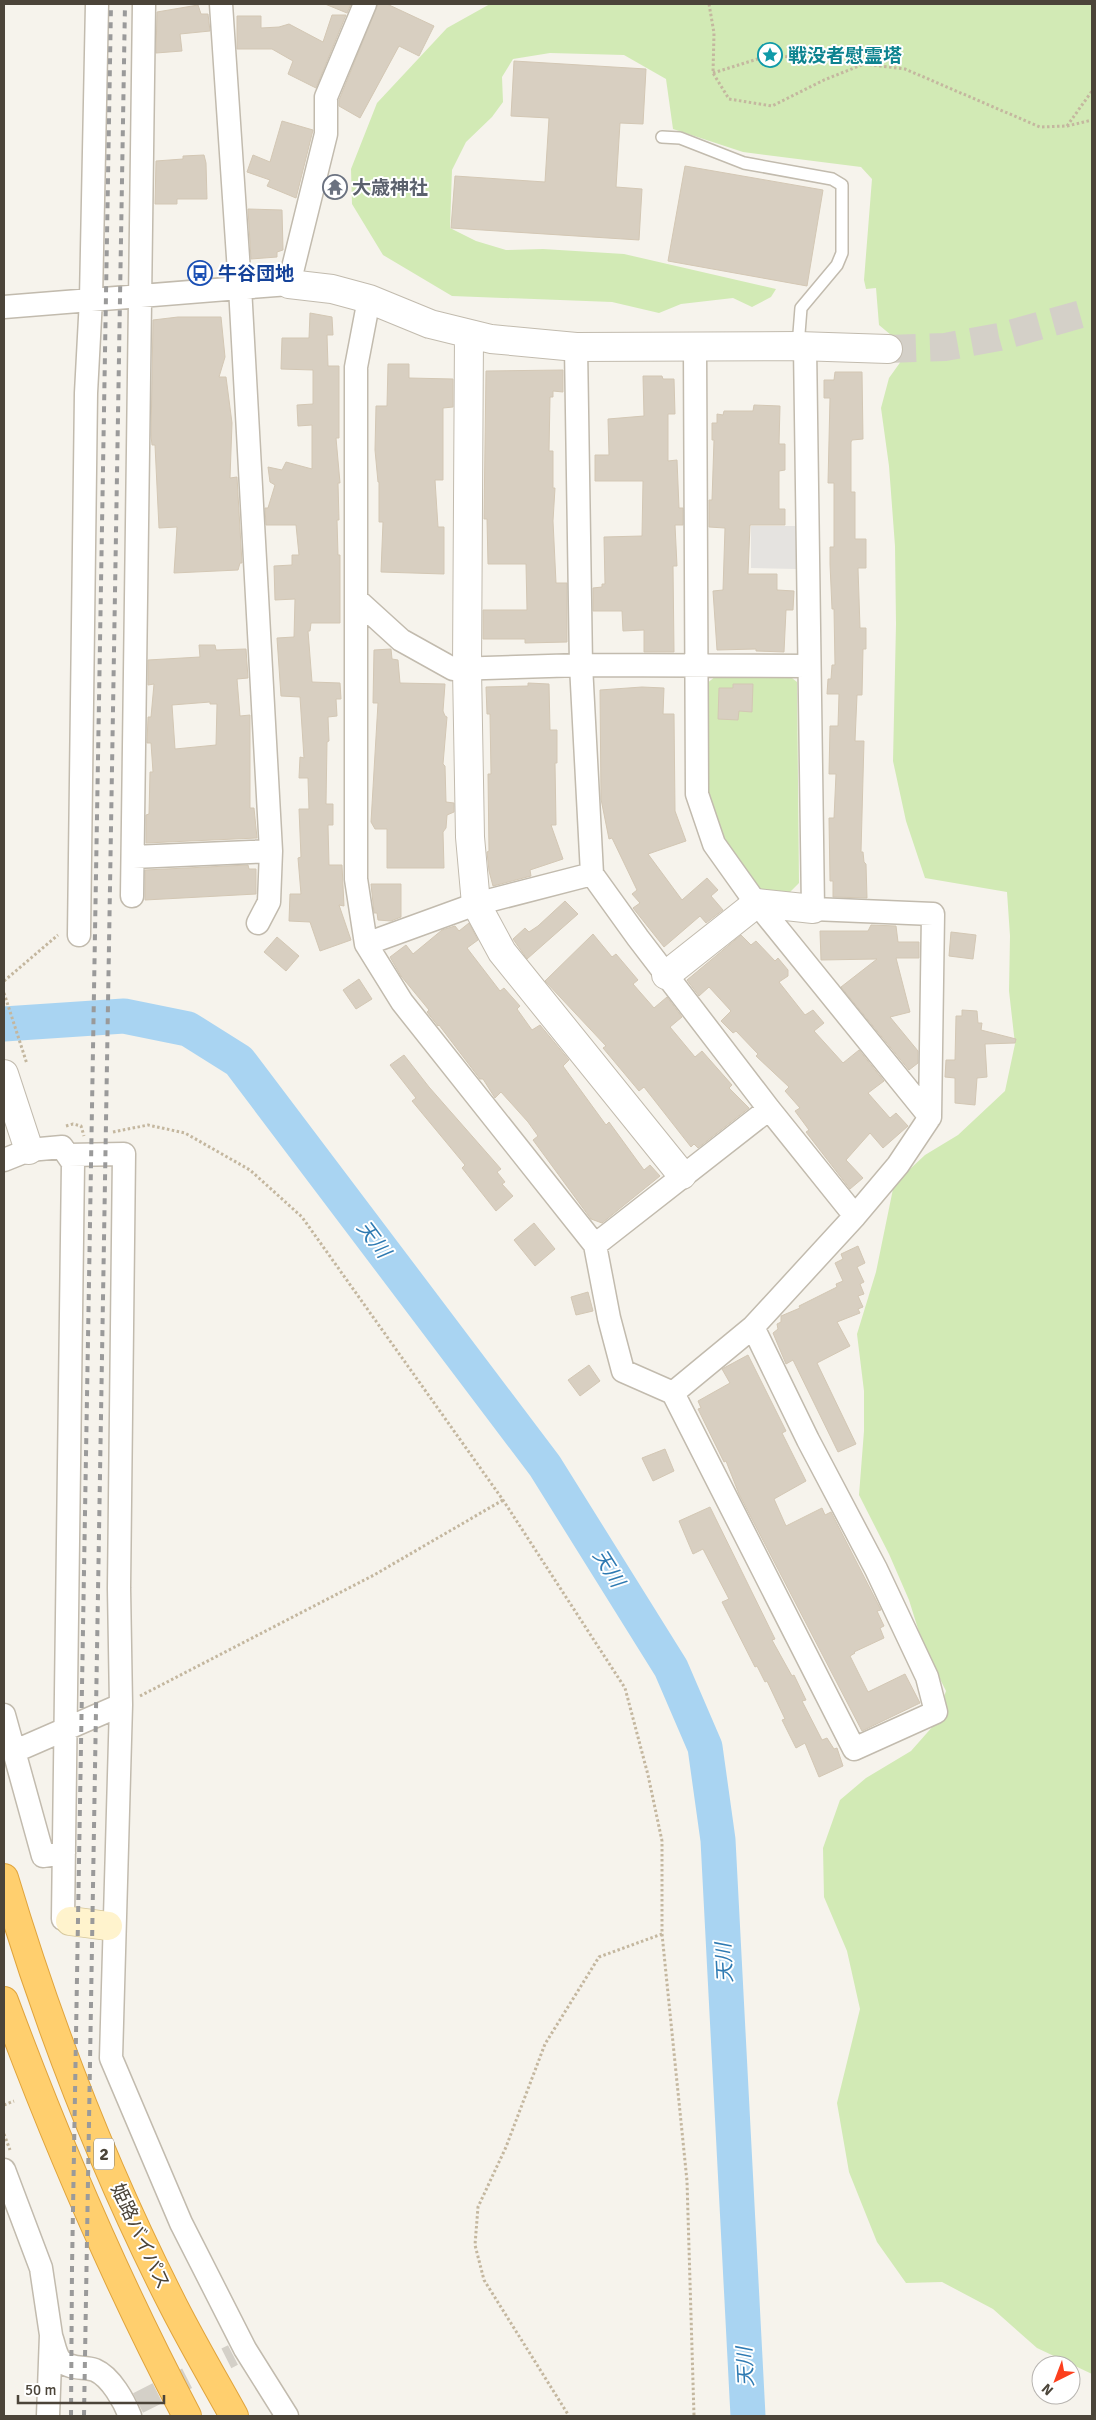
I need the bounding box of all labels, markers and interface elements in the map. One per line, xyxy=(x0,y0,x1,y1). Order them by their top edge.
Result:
place icon: 戦没者慰霊塔 xyxy=(757,42,783,68)
place label: 戦没者慰霊塔 xyxy=(788,44,902,68)
temple icon: 大歳神社 xyxy=(322,174,348,200)
place label: 大歳神社 xyxy=(352,176,428,200)
bus stop icon: 牛谷団地 xyxy=(187,260,213,286)
place label: 牛谷団地 xyxy=(218,262,294,286)
water label: 天川 xyxy=(352,1216,397,1264)
water label: 天川 xyxy=(587,1545,631,1594)
water label: 天川 xyxy=(711,1940,738,1984)
road number: 2 xyxy=(94,2138,114,2170)
street label: 姫路バイパス xyxy=(105,2180,175,2293)
water label: 天川 xyxy=(732,2344,759,2388)
north arrow xyxy=(1031,2355,1081,2405)
scale bar xyxy=(18,2372,164,2404)
text: N xyxy=(1038,2380,1057,2399)
text: 50 m xyxy=(25,2381,56,2399)

